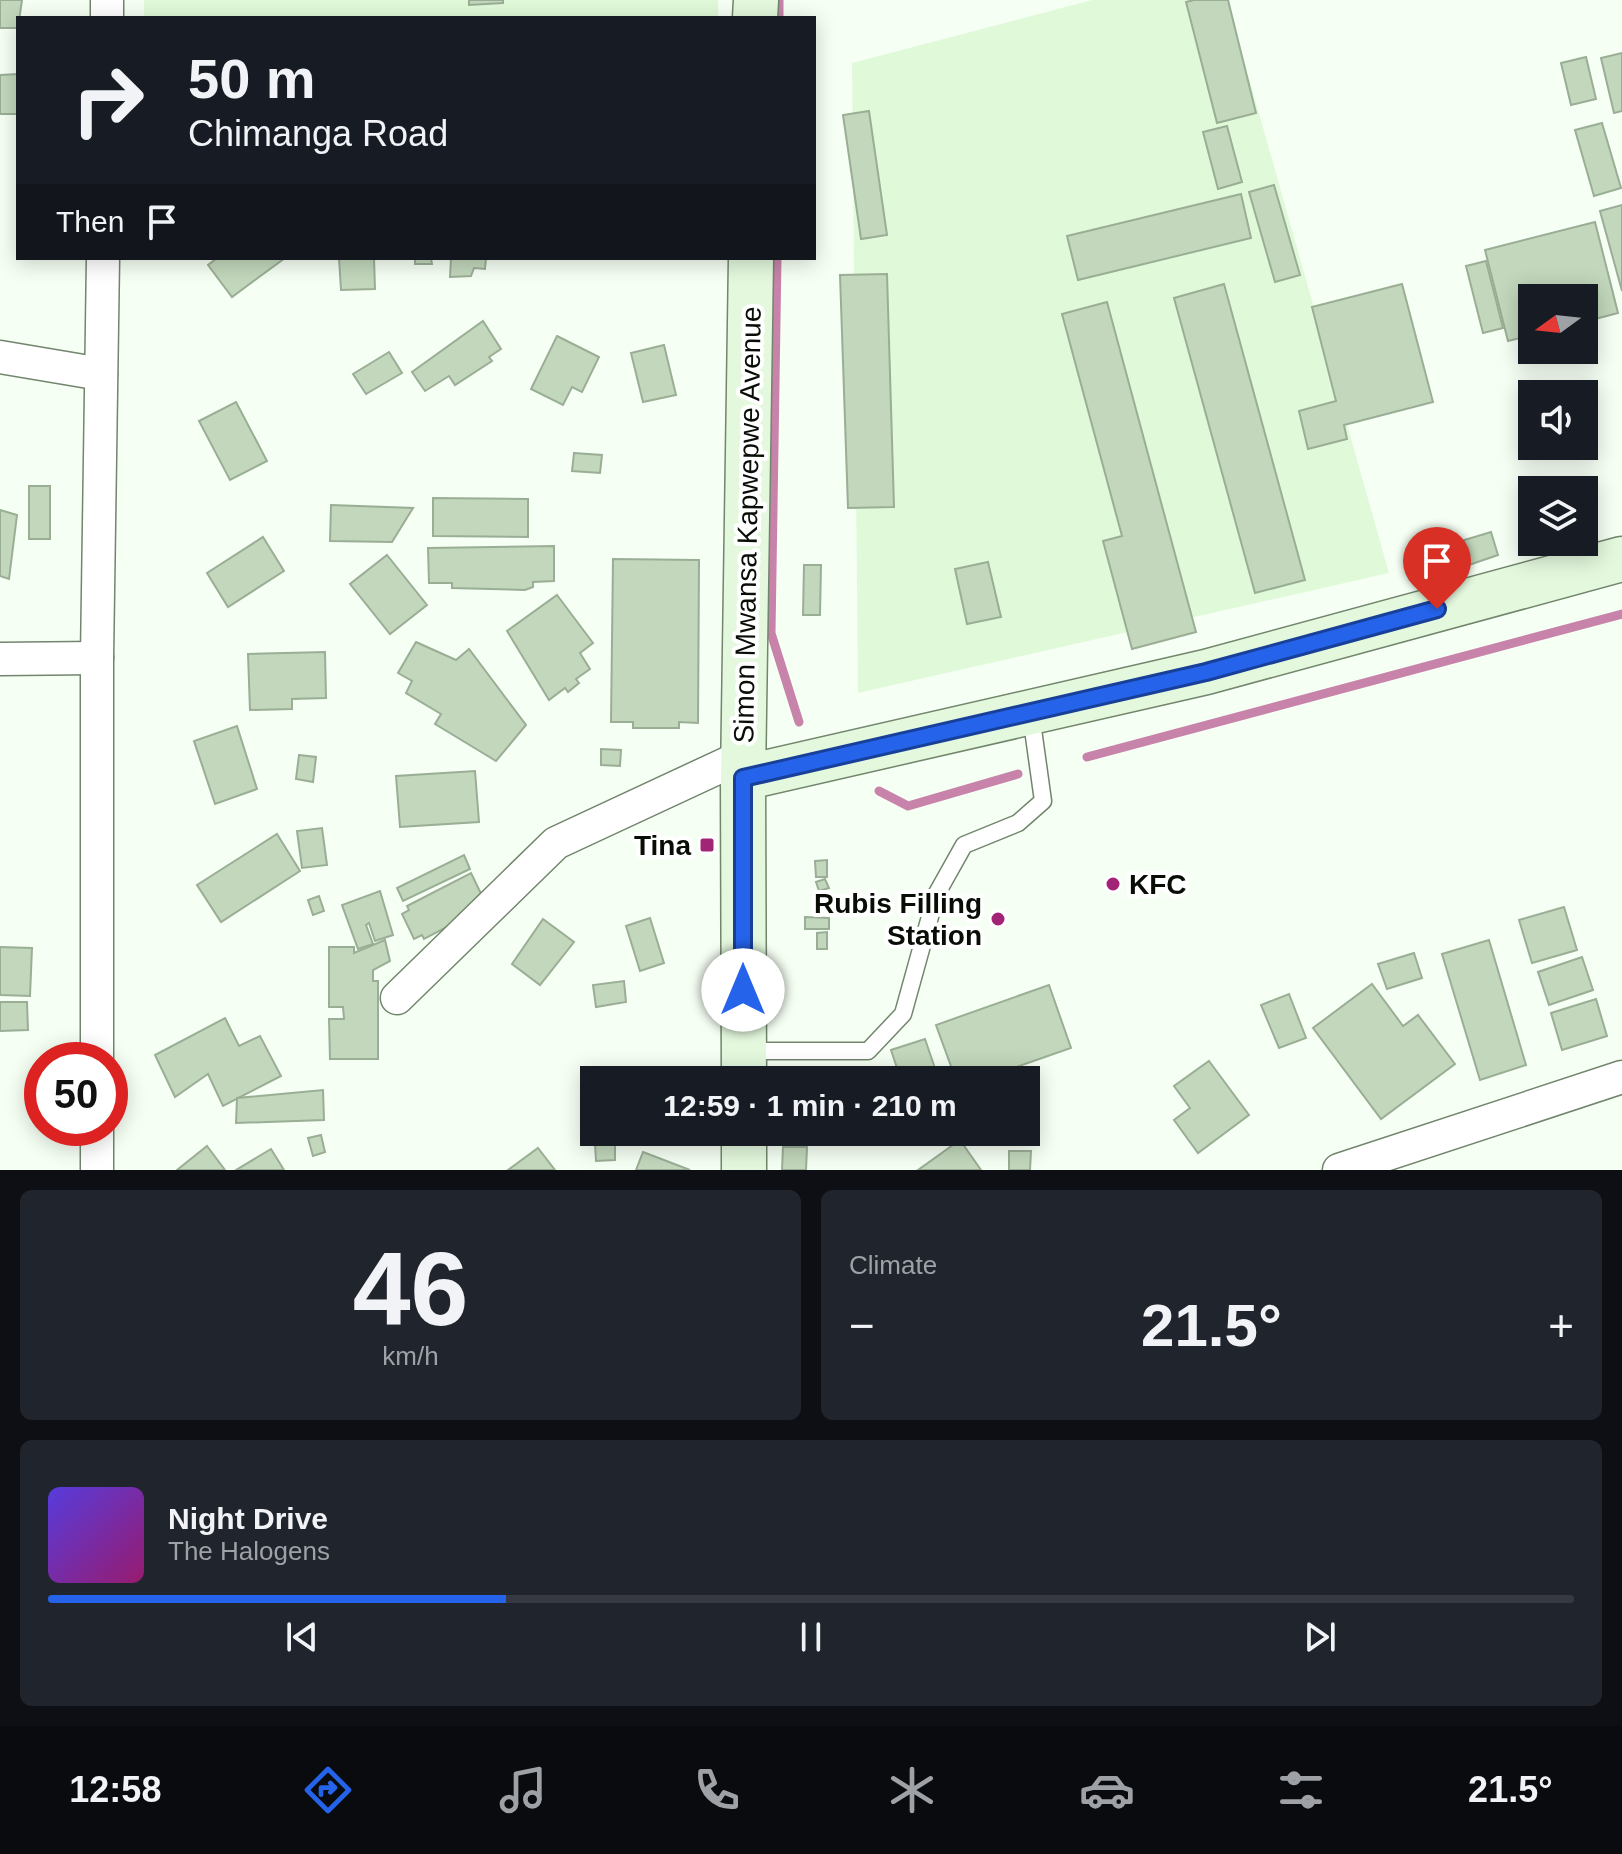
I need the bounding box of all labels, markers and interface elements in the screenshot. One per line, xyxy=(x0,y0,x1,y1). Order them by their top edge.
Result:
text: 50 m xyxy=(188,47,316,110)
icon: right xyxy=(56,48,160,152)
text: Chimanga Road xyxy=(188,113,448,154)
icon: arrive xyxy=(140,200,184,244)
text: Then xyxy=(56,205,124,238)
north arrow xyxy=(1518,284,1598,364)
map controls xyxy=(1518,284,1598,556)
street label: Simon Mwansa Kapwepwe Avenue xyxy=(728,306,767,744)
button: sound xyxy=(1518,380,1598,460)
button: layers xyxy=(1518,476,1598,556)
pin xyxy=(1403,527,1471,609)
icon: arrive xyxy=(1415,539,1459,583)
place label: Tina xyxy=(634,830,691,861)
marker: Tina xyxy=(698,836,716,854)
place label: KFC xyxy=(1129,869,1187,900)
marker: KFC xyxy=(1104,875,1122,893)
place label: Rubis Filling Station xyxy=(814,888,982,951)
marker: Rubis Filling Station xyxy=(989,910,1007,928)
position arrow xyxy=(701,948,785,1032)
speed limit sign: 50 xyxy=(24,1042,128,1146)
text: 12:59 · 1 min · 210 m xyxy=(663,1089,957,1122)
text: 46 xyxy=(353,1231,468,1347)
text: Climate xyxy=(849,1250,937,1280)
text: 21.5° xyxy=(1141,1292,1282,1359)
text: − xyxy=(849,1301,875,1350)
text: + xyxy=(1548,1301,1574,1350)
text: km/h xyxy=(382,1341,439,1371)
text: Night Drive xyxy=(168,1502,328,1535)
text: The Halogens xyxy=(168,1536,330,1566)
icon: previous xyxy=(280,1615,324,1659)
icon: pause xyxy=(789,1615,833,1659)
icon: next xyxy=(1298,1615,1342,1659)
icon: directions xyxy=(300,1762,356,1818)
icon: music xyxy=(495,1762,551,1818)
icon: phone xyxy=(689,1762,745,1818)
icon: climate xyxy=(884,1762,940,1818)
icon: car xyxy=(1079,1762,1135,1818)
icon: filters xyxy=(1273,1762,1329,1818)
text: 12:58 xyxy=(69,1769,161,1810)
text: 21.5° xyxy=(1468,1769,1553,1810)

